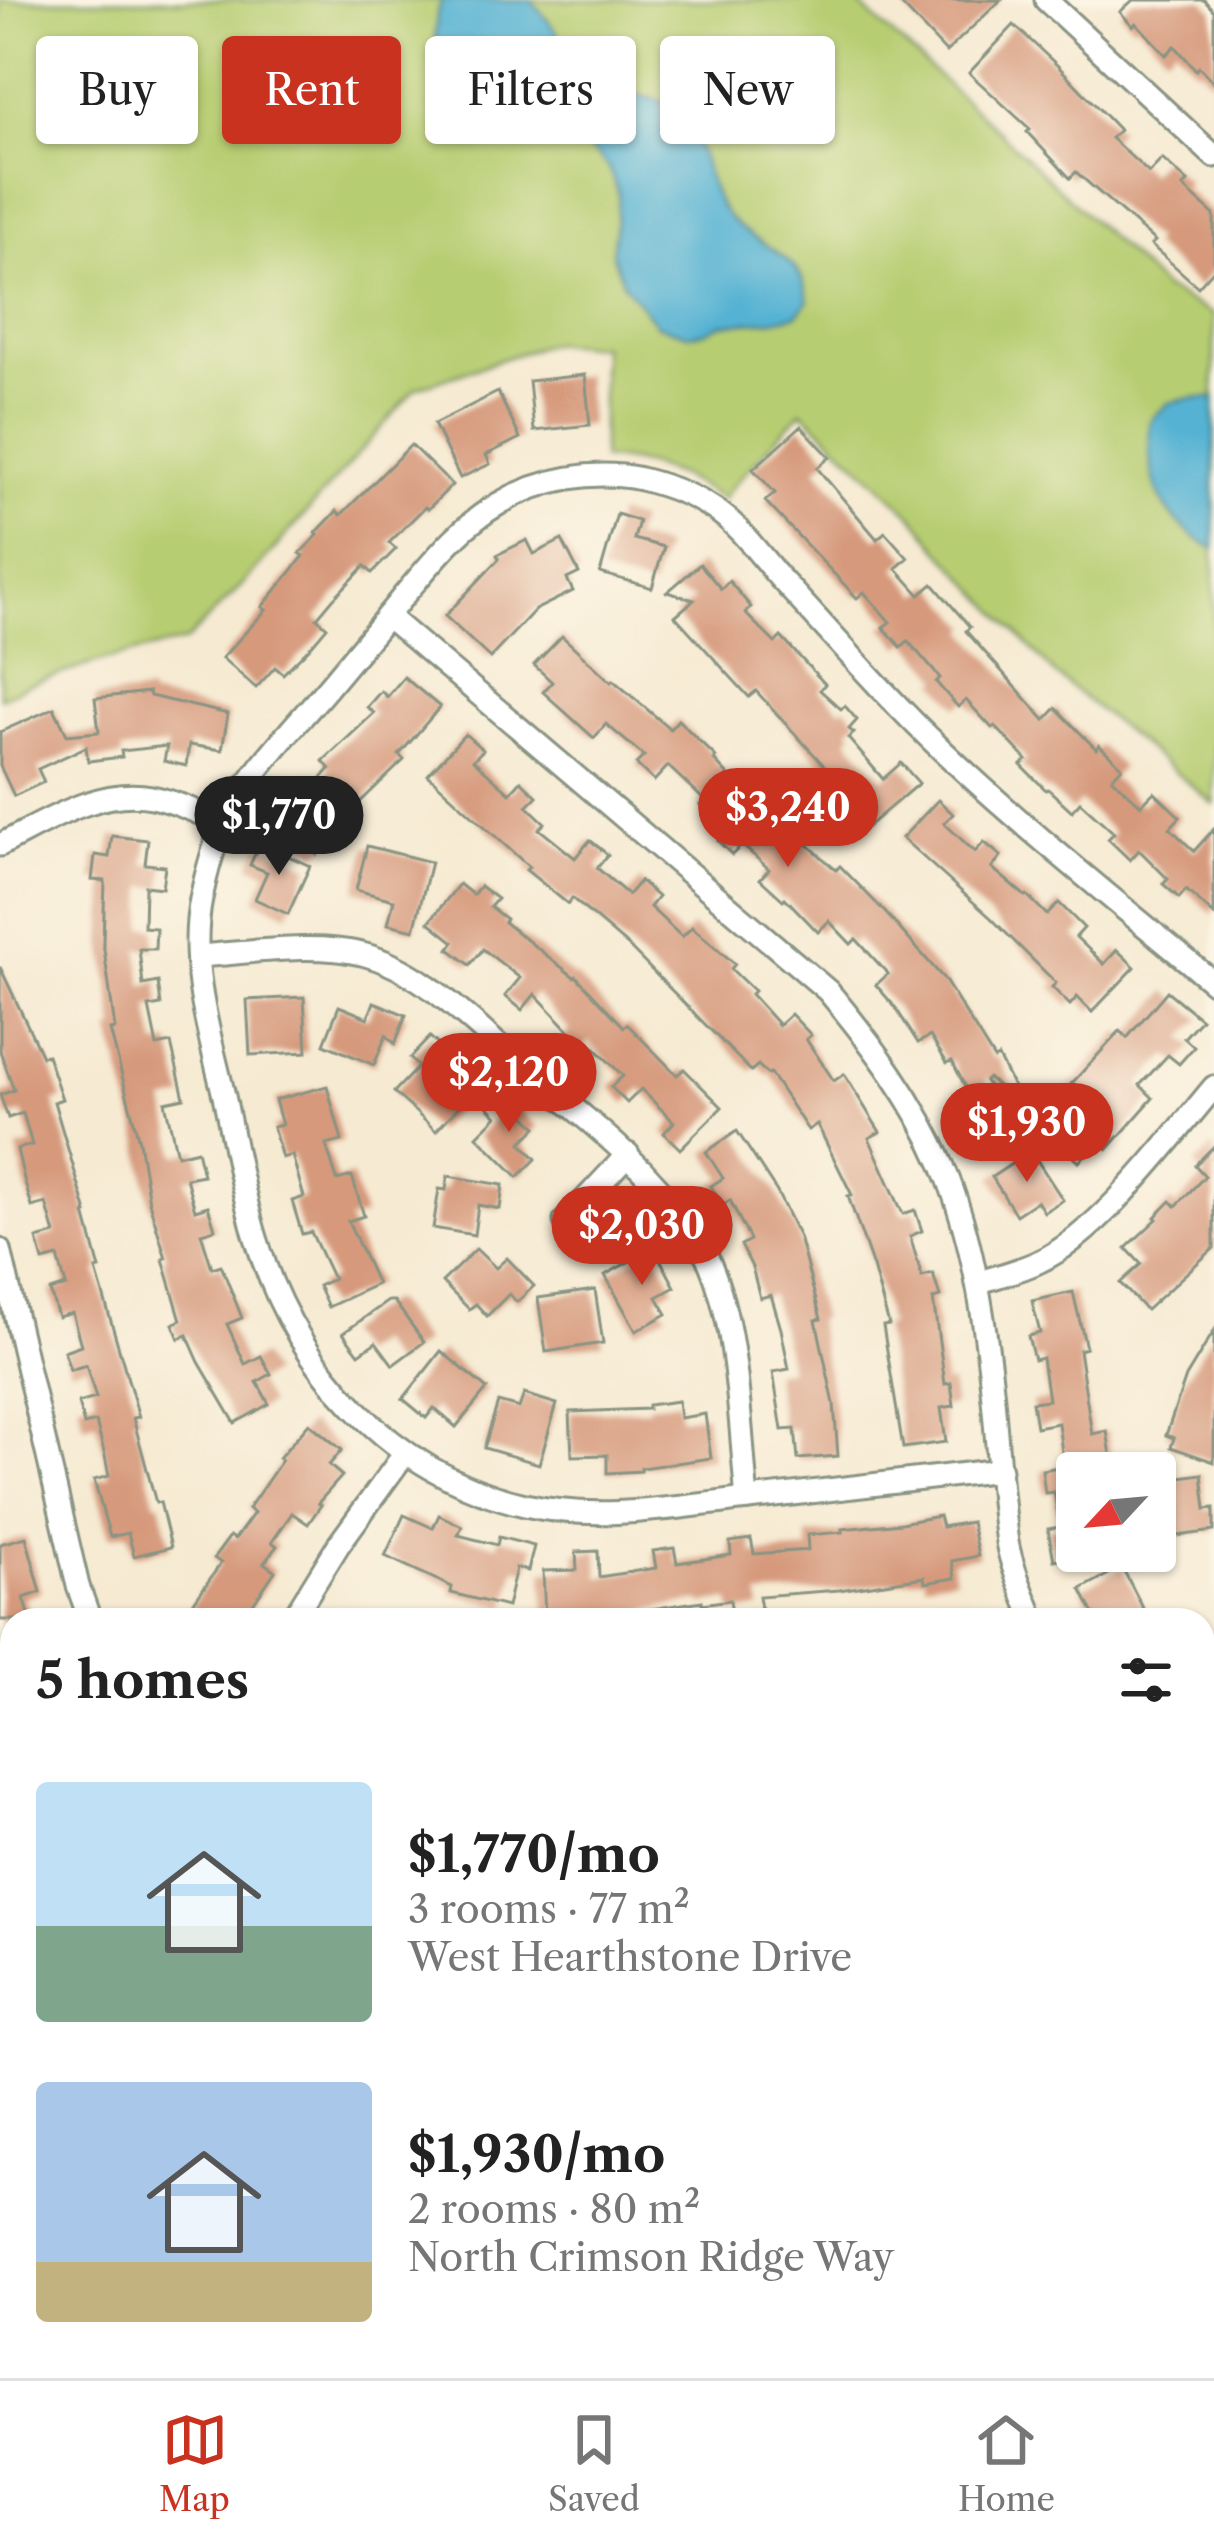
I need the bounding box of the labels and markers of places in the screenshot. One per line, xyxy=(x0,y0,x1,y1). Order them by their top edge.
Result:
pin: $3,240 xyxy=(690,768,886,870)
pin: $1,770 xyxy=(181,776,377,878)
pin: $2,120 xyxy=(411,1033,607,1135)
pin: $1,930 xyxy=(929,1083,1125,1185)
pin: $2,030 xyxy=(544,1186,740,1288)

